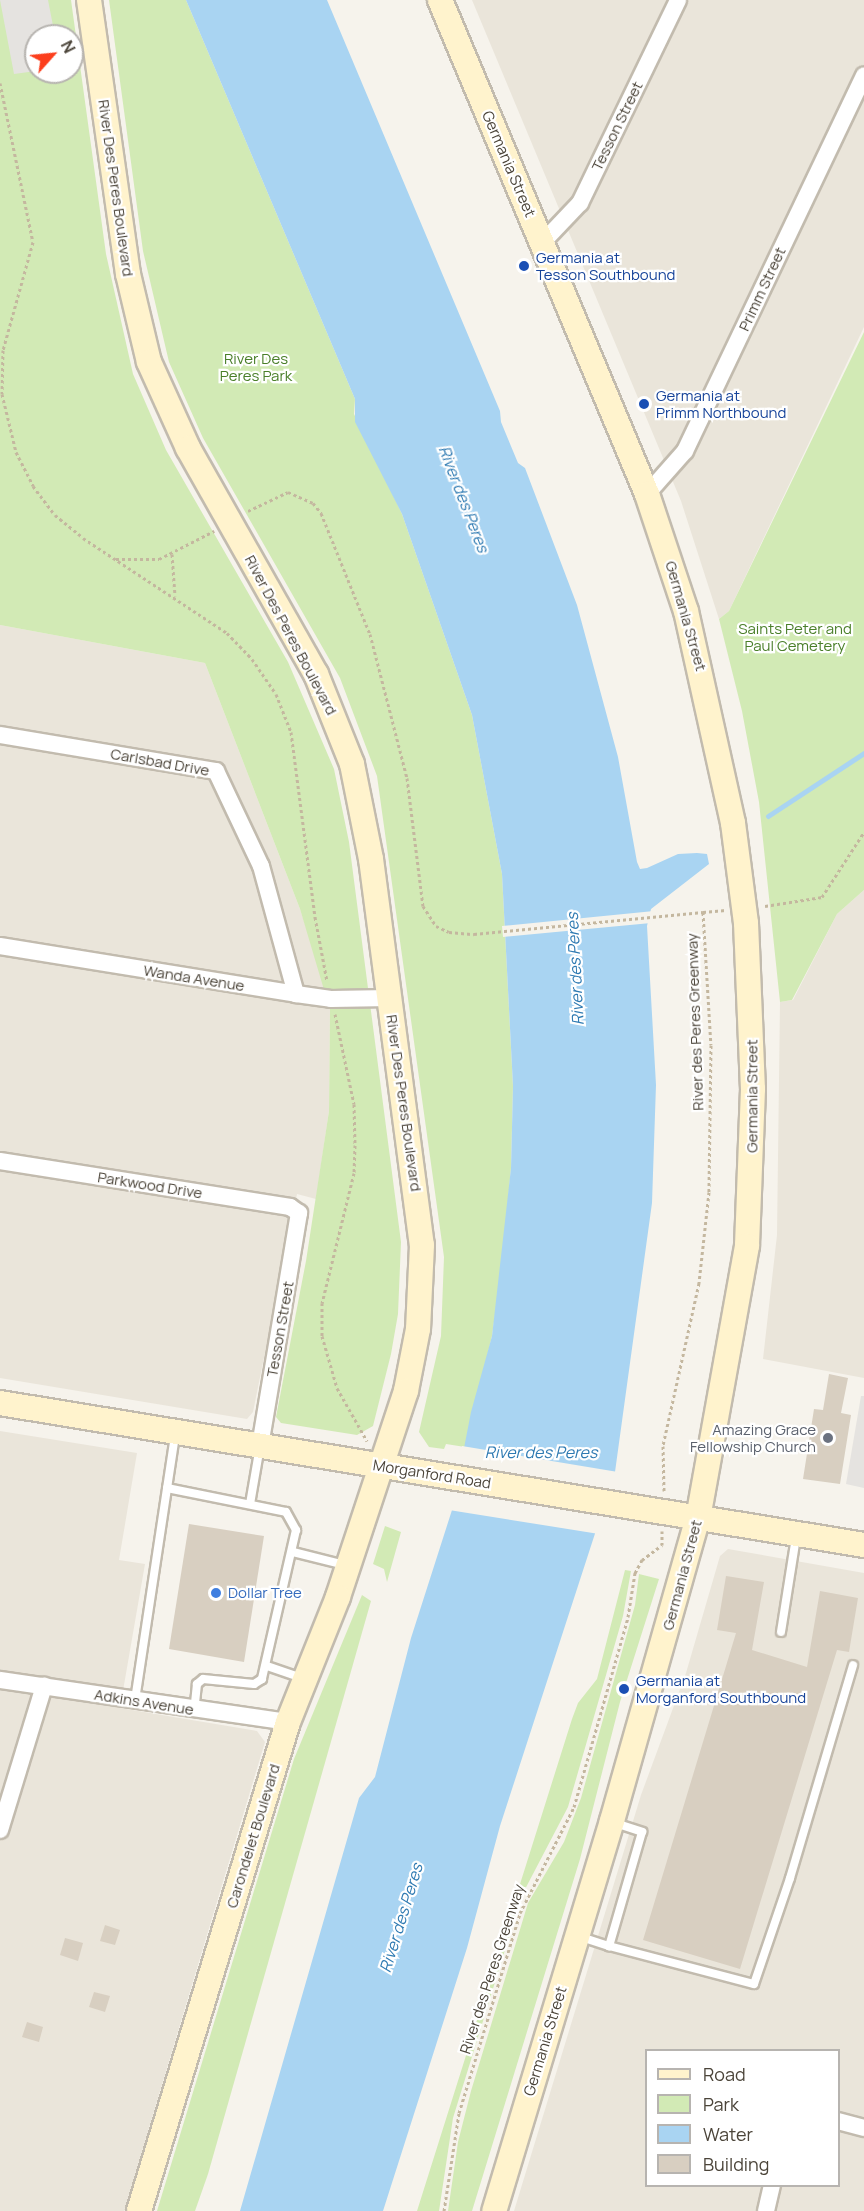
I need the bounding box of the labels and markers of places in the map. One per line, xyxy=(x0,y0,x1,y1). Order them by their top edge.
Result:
place label: Germania at Tesson Southbound xyxy=(536,248,675,283)
marker: Germania at Tesson Southbound xyxy=(517,259,531,273)
place label: Germania at Primm Northbound xyxy=(656,386,786,421)
marker: Germania at Primm Northbound xyxy=(637,397,651,411)
place label: Amazing Grace Fellowship Church xyxy=(690,1420,816,1455)
marker: Amazing Grace Fellowship Church xyxy=(821,1431,835,1445)
place label: Dollar Tree xyxy=(228,1584,302,1602)
marker: Dollar Tree xyxy=(209,1586,223,1600)
place label: Germania at Morganford Southbound xyxy=(636,1671,806,1706)
marker: Germania at Morganford Southbound xyxy=(617,1682,631,1696)

